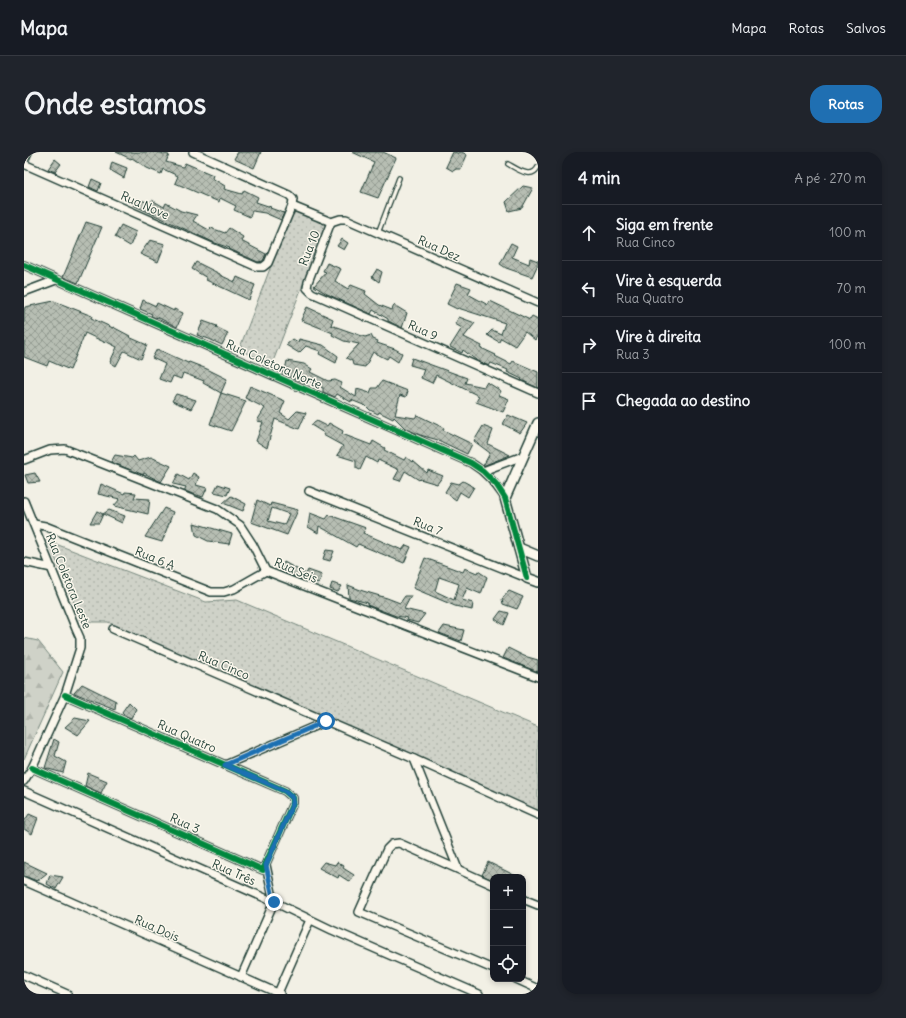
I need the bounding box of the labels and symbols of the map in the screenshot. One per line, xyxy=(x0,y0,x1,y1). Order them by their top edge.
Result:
street label: Rua Nove xyxy=(118,188,172,222)
street label: Rua 10 xyxy=(295,228,323,268)
street label: Rua Dez xyxy=(415,232,463,264)
street label: Rua 9 xyxy=(406,317,440,343)
street label: Rua Coletora Norte xyxy=(224,336,324,392)
street label: Rua 7 xyxy=(411,513,445,539)
street label: Rua Coletora Leste xyxy=(43,531,95,631)
street label: Rua 6 A xyxy=(133,543,177,573)
street label: Rua Seis xyxy=(272,554,320,586)
street label: Rua Cinco xyxy=(196,647,252,683)
route start xyxy=(317,712,335,730)
street label: Rua Quatro xyxy=(155,716,219,756)
street label: Rua 3 xyxy=(168,810,202,836)
street label: Rua Três xyxy=(210,856,258,888)
route end xyxy=(265,893,283,911)
street label: Rua Dois xyxy=(132,911,182,945)

